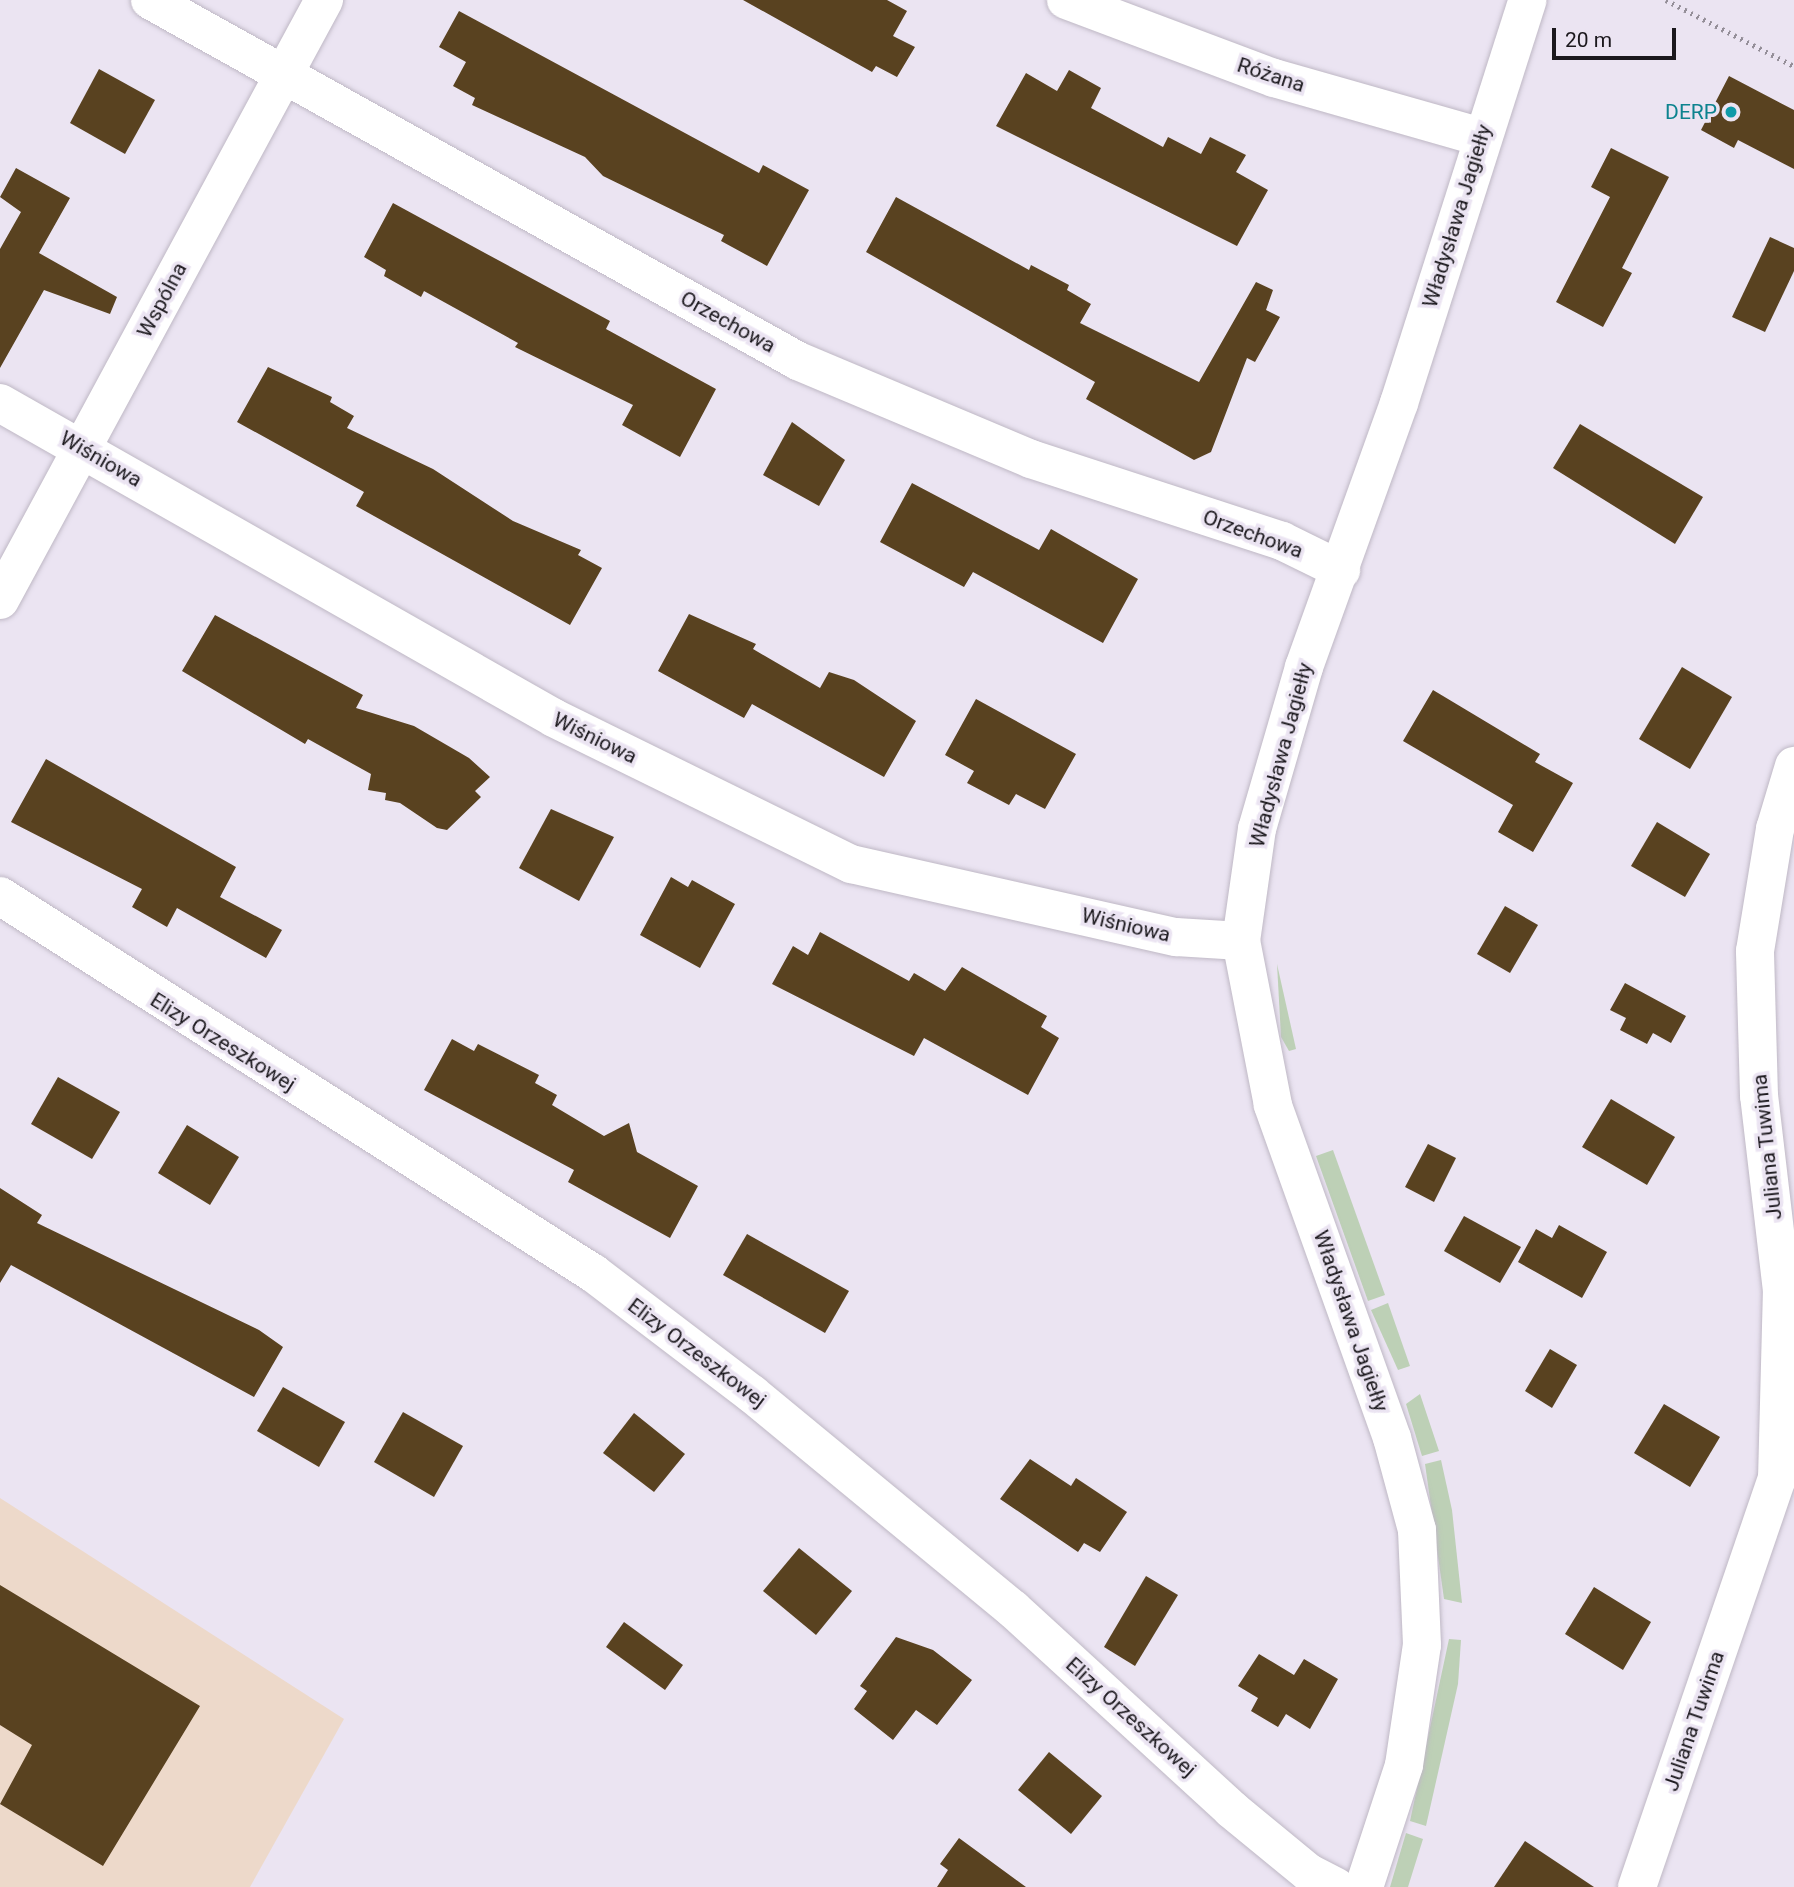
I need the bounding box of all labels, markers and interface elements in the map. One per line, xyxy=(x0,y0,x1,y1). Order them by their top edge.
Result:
scale bar xyxy=(1556,14,1680,58)
text: 20 m xyxy=(1565,28,1612,52)
street label: Różana xyxy=(1234,52,1308,98)
place label: DERP xyxy=(1665,99,1717,125)
marker: DERP xyxy=(1723,104,1739,120)
street label: Władysława Jagiełły xyxy=(1417,121,1497,311)
street label: Wspólna xyxy=(132,258,192,342)
street label: Orzechowa xyxy=(676,286,780,358)
street label: Wiśniowa xyxy=(56,425,146,493)
street label: Orzechowa xyxy=(1200,504,1306,564)
street label: Władysława Jagiełły xyxy=(1244,660,1318,850)
street label: Wiśniowa xyxy=(549,707,641,769)
street label: Wiśniowa xyxy=(1079,903,1173,947)
street label: Elizy Orzeszkowej xyxy=(146,987,300,1097)
street label: Juliana Tuwima xyxy=(1747,1073,1787,1221)
street label: Władysława Jagiełły xyxy=(1308,1227,1394,1415)
street label: Elizy Orzeszkowej xyxy=(623,1293,771,1413)
street label: Juliana Tuwima xyxy=(1658,1647,1730,1795)
street label: Elizy Orzeszkowej xyxy=(1061,1652,1201,1782)

